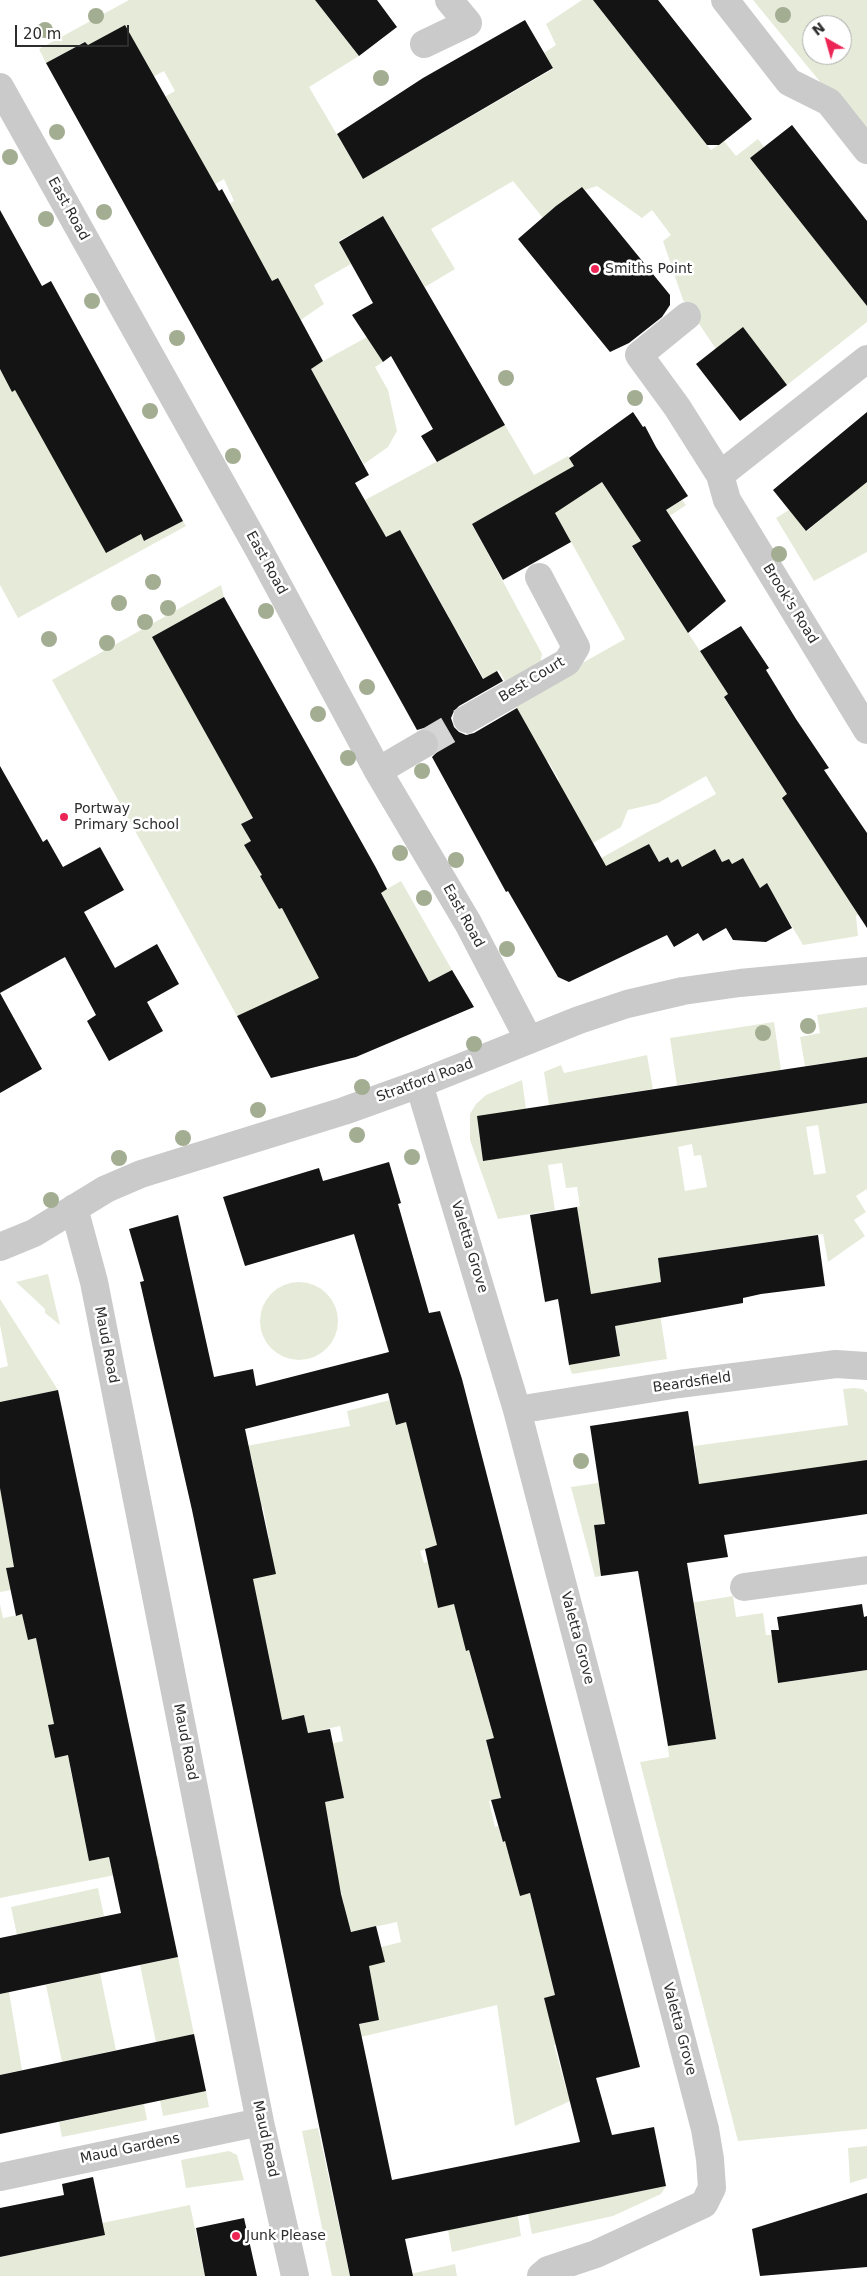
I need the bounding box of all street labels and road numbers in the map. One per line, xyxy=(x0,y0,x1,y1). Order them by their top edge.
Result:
street label: East Road xyxy=(44,174,92,244)
street label: East Road xyxy=(242,528,290,598)
street label: Brook's Road xyxy=(759,561,821,647)
street label: Best Court xyxy=(496,654,568,706)
street label: East Road xyxy=(439,881,487,951)
street label: Stratford Road xyxy=(374,1056,476,1106)
street label: Valetta Grove xyxy=(447,1199,491,1295)
street label: Maud Road xyxy=(90,1305,122,1385)
street label: Beardsfield xyxy=(652,1369,732,1397)
street label: Valetta Grove xyxy=(557,1590,597,1686)
street label: Maud Road xyxy=(169,1702,201,1782)
street label: Valetta Grove xyxy=(659,1981,699,2077)
street label: Maud Road xyxy=(249,2099,281,2179)
street label: Maud Gardens xyxy=(79,2130,181,2168)

